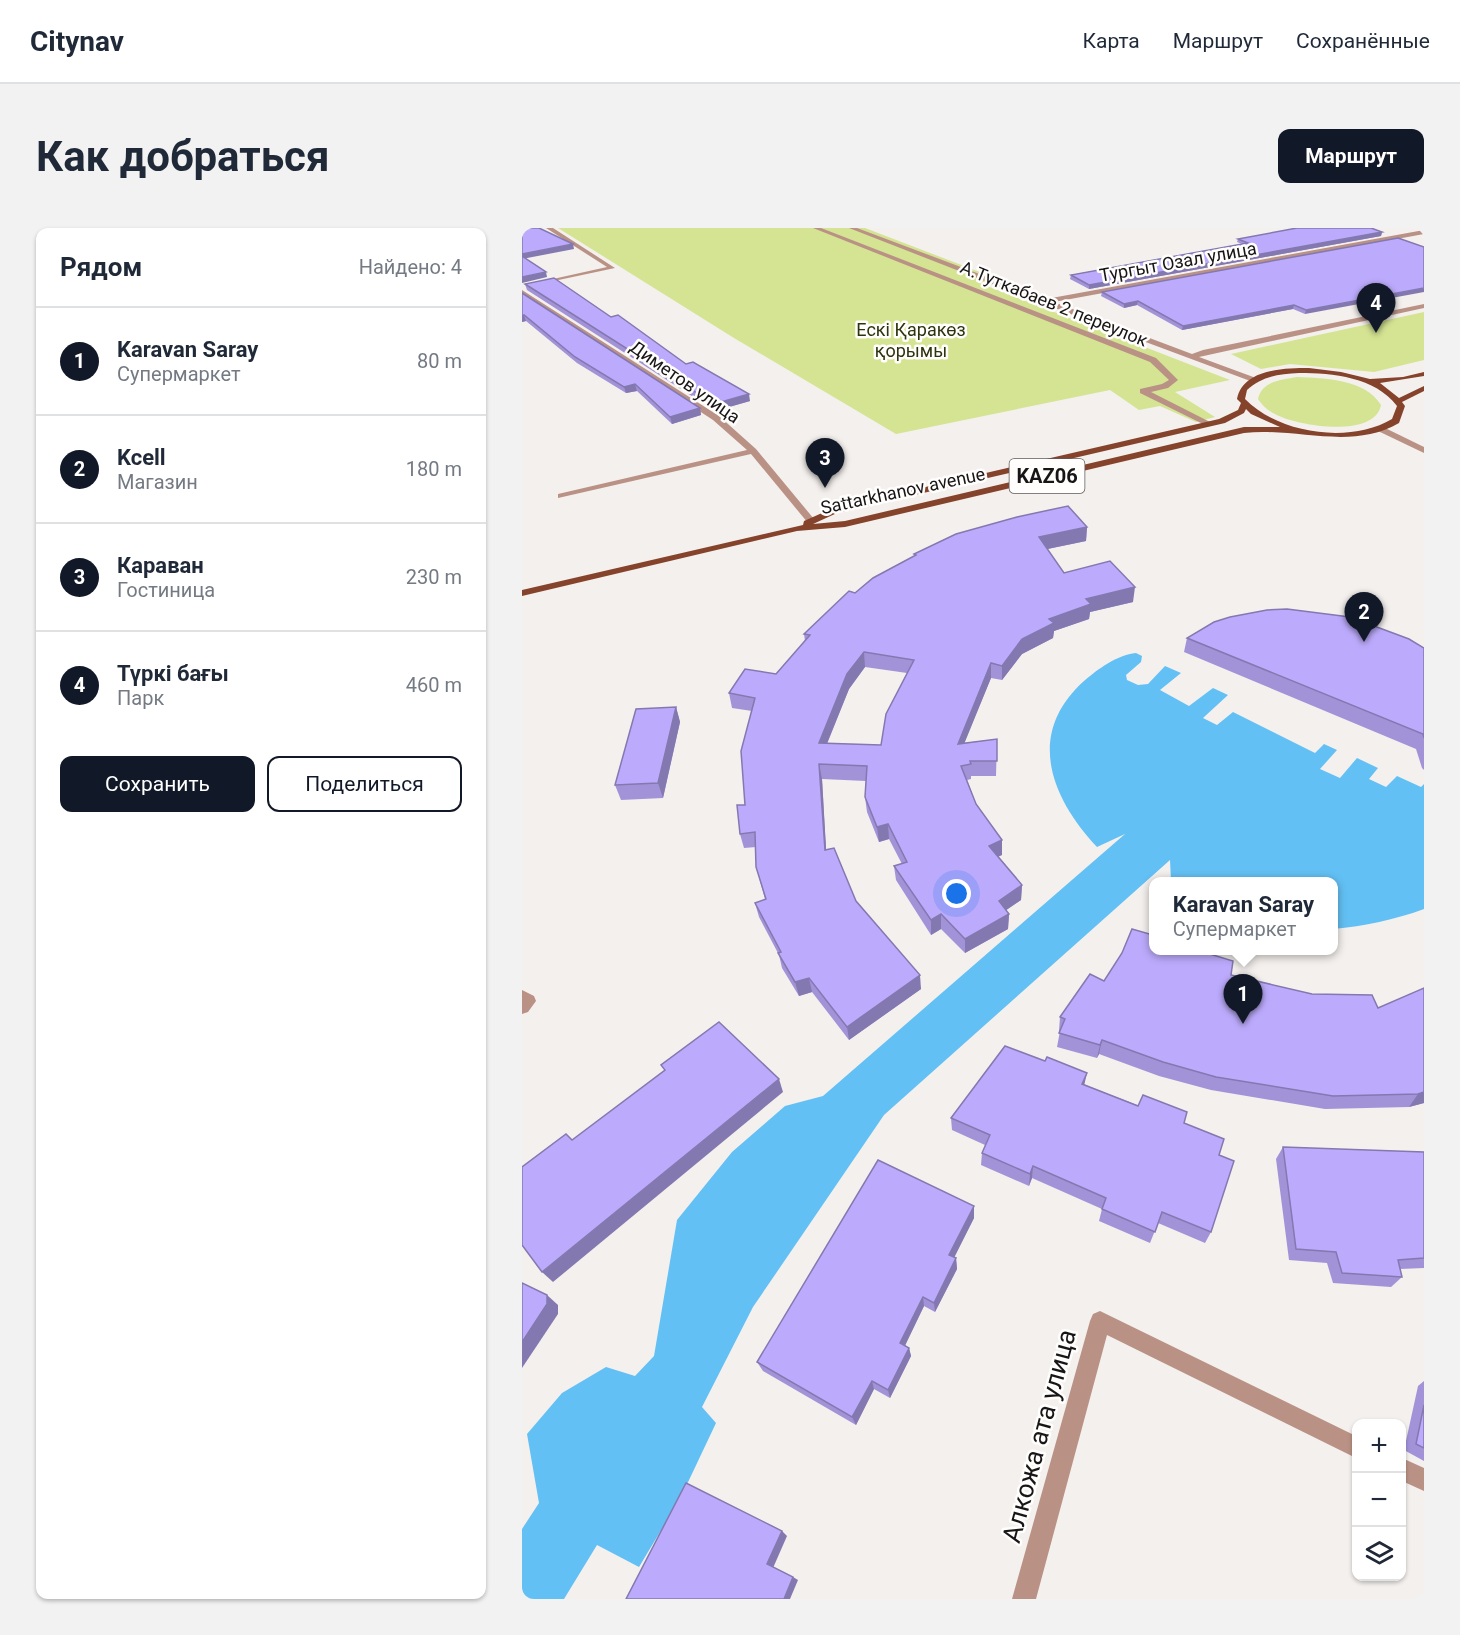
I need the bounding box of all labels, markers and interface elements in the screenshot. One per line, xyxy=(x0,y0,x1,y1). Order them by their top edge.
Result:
text: Citynav xyxy=(30,25,124,58)
text: Карта xyxy=(1083,29,1140,53)
text: Маршрут xyxy=(1173,29,1263,53)
text: Сохранённые xyxy=(1296,29,1430,53)
button: Маршрут xyxy=(1278,129,1424,183)
text: Как добраться xyxy=(36,132,330,181)
street label: Тургыт Озал улица xyxy=(1098,237,1258,286)
text: Рядом xyxy=(60,252,142,282)
text: Найдено: 4 xyxy=(359,255,462,279)
street label: А.Туткабаев 2 переулок xyxy=(958,256,1151,351)
pin: 4 xyxy=(1356,284,1396,333)
park label: Ескі Қаракөз қорымы xyxy=(856,319,966,361)
street label: Диметов улица xyxy=(626,336,744,427)
text: Karavan Saray xyxy=(117,337,258,362)
text: 1 xyxy=(74,349,85,373)
text: 80 m xyxy=(417,349,462,373)
text: Супермаркет xyxy=(117,362,241,386)
pin: 3 xyxy=(806,438,844,488)
text: Kcell xyxy=(117,445,166,470)
text: 2 xyxy=(74,457,85,481)
text: 180 m xyxy=(406,457,462,481)
road number: KАZ06 xyxy=(1010,459,1084,493)
street label: Sattarkhanov avenue xyxy=(819,463,987,518)
text: Магазин xyxy=(117,470,198,494)
text: Караван xyxy=(117,553,204,578)
text: 3 xyxy=(74,565,85,589)
text: 230 m xyxy=(406,565,462,589)
text: Гостиница xyxy=(117,578,215,602)
pin: 2 xyxy=(1344,592,1384,642)
text: Түркі бағы xyxy=(117,661,229,686)
text: 4 xyxy=(74,673,85,697)
text: 460 m xyxy=(406,673,462,697)
text: Парк xyxy=(117,686,164,710)
button: Сохранить xyxy=(60,756,255,812)
button: Поделиться xyxy=(267,756,462,812)
popup xyxy=(1149,877,1338,955)
your location xyxy=(942,879,971,908)
text: Karavan Saray xyxy=(1173,892,1314,917)
text: Супермаркет xyxy=(1173,917,1296,941)
pin: 1 xyxy=(1224,974,1262,1024)
street label: Алкожа ата улица xyxy=(996,1326,1082,1546)
map controls xyxy=(1352,1419,1406,1581)
button: + xyxy=(1352,1419,1406,1473)
button: − xyxy=(1352,1473,1406,1527)
button: layers xyxy=(1352,1527,1406,1581)

